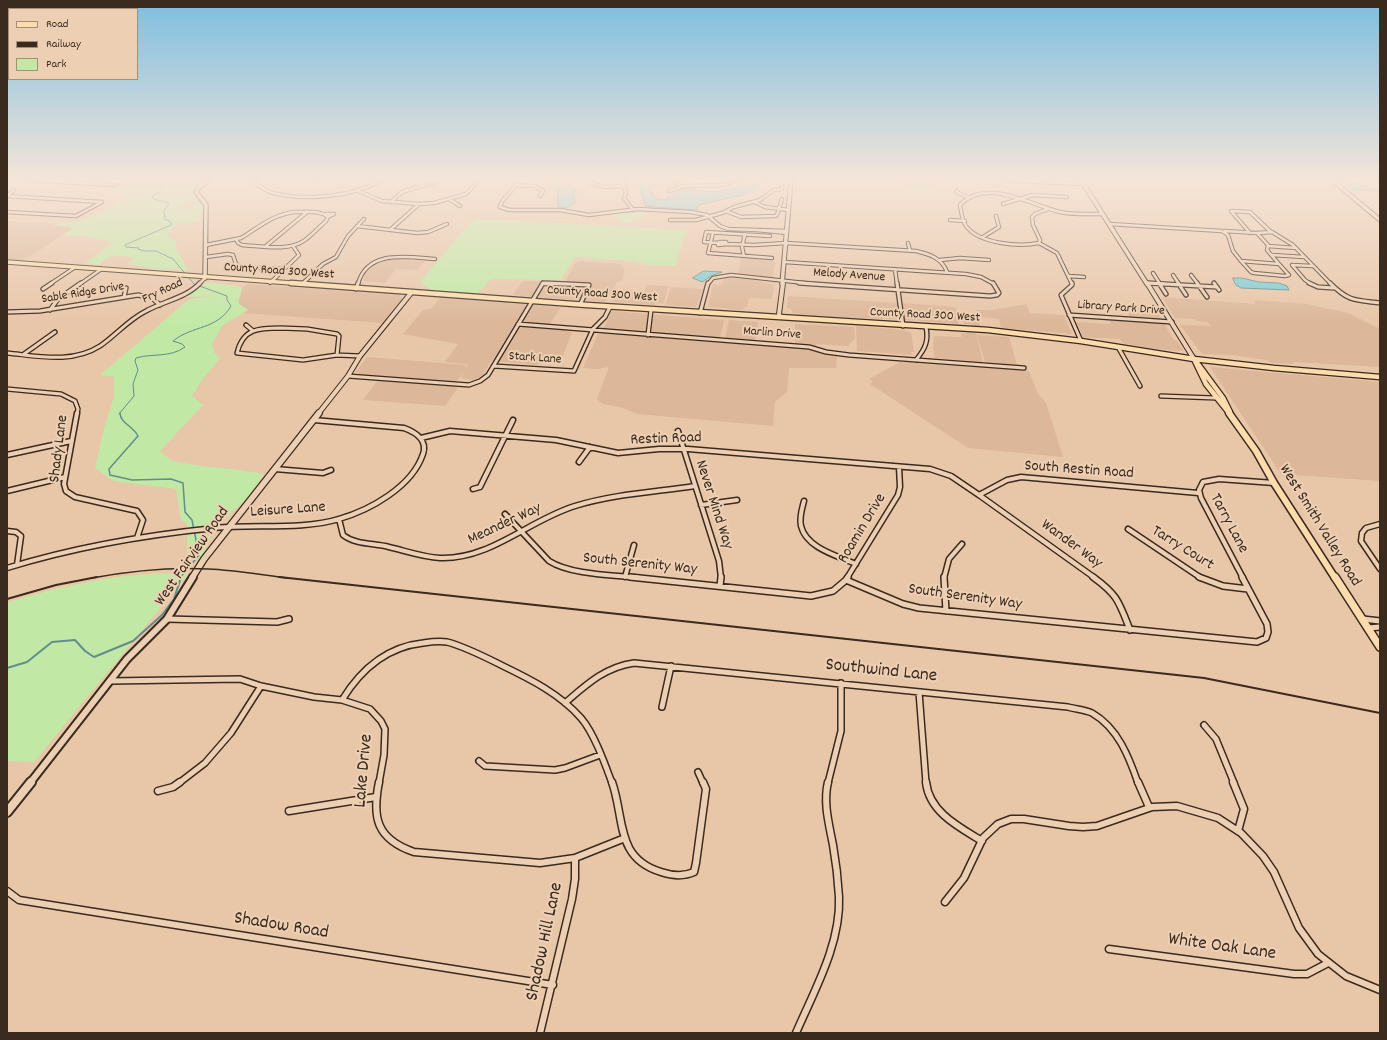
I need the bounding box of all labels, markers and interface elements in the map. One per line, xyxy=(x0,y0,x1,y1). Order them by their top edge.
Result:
legend xyxy=(8,8,138,80)
text: Road xyxy=(46,16,68,33)
text: Railway xyxy=(46,36,81,53)
text: Park xyxy=(46,56,66,73)
street label: County Road 300 West xyxy=(223,260,335,284)
street label: Melody Avenue xyxy=(812,266,886,286)
street label: Fry Road xyxy=(140,276,186,308)
street label: Sable Ridge Drive xyxy=(41,280,125,308)
street label: County Road 300 West xyxy=(546,283,658,307)
street label: Library Park Drive xyxy=(1077,298,1165,320)
street label: County Road 300 West xyxy=(869,305,981,327)
street label: Marlin Drive xyxy=(743,324,801,344)
street label: Stark Lane xyxy=(508,349,562,369)
street label: Shady Lane xyxy=(46,414,74,484)
street label: Restin Road xyxy=(630,429,702,451)
street label: Never Mind Way xyxy=(690,458,736,552)
street label: South Restin Road xyxy=(1024,458,1134,484)
street label: West Smith Valley Road xyxy=(1274,461,1364,591)
street label: Roamin Drive xyxy=(835,491,891,567)
street label: Tarry Lane xyxy=(1204,491,1252,557)
street label: Leisure Lane xyxy=(250,499,326,523)
street label: Meander Way xyxy=(465,500,545,550)
street label: West Fairview Road xyxy=(152,504,234,610)
street label: Wander Way xyxy=(1036,516,1106,574)
street label: Tarry Court xyxy=(1147,522,1217,576)
street label: South Serenity Way xyxy=(582,549,698,581)
street label: South Serenity Way xyxy=(907,581,1023,615)
street label: Southwind Lane xyxy=(824,655,938,689)
street label: Lake Drive xyxy=(350,733,380,809)
street label: Shadow Hill Lane xyxy=(522,881,570,1003)
street label: Shadow Road xyxy=(232,908,330,946)
street label: White Oak Lane xyxy=(1167,929,1277,967)

